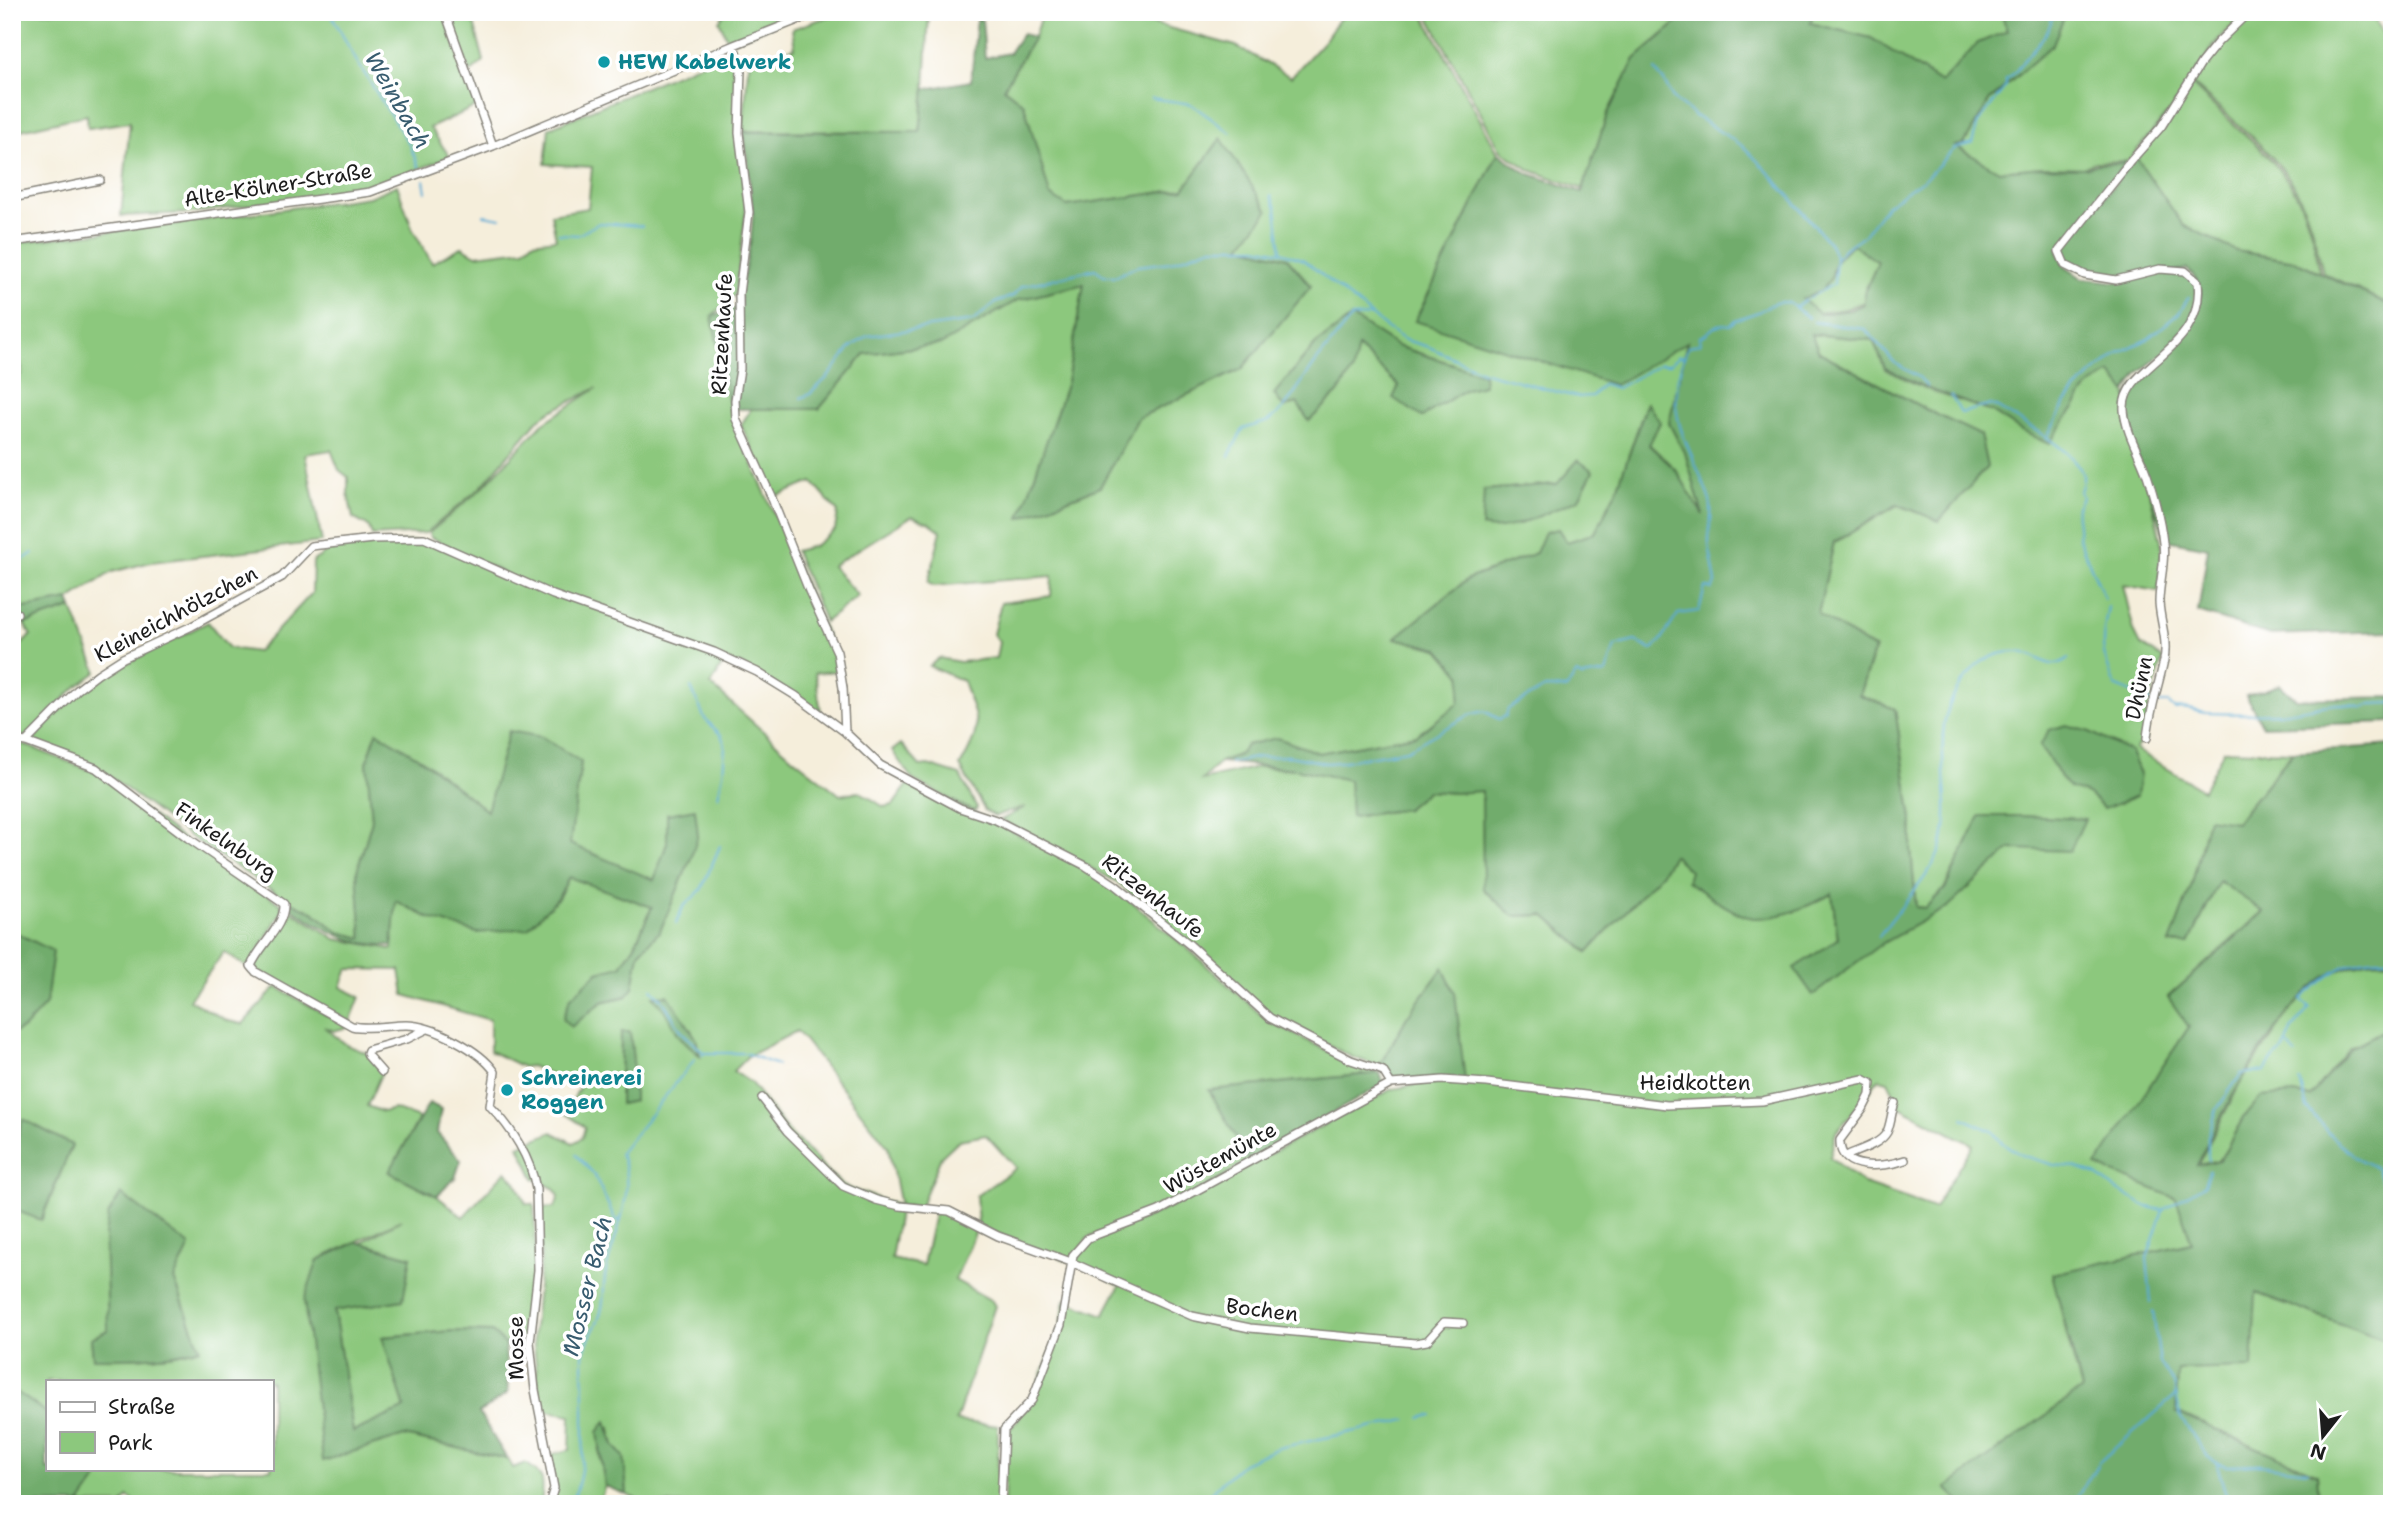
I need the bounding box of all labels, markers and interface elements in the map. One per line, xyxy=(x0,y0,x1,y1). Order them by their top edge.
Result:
water label: Weinbach xyxy=(358,46,438,154)
place label: HEW Kabelwerk xyxy=(618,48,791,76)
marker: HEW Kabelwerk xyxy=(596,54,612,70)
street label: Alte-Kölner-Straße xyxy=(182,156,374,214)
street label: Ritzenhaufe xyxy=(705,272,739,396)
street label: Kleineichhölzchen xyxy=(89,559,263,669)
street label: Dhünn xyxy=(2119,654,2159,722)
street label: Finkelnburg xyxy=(169,796,283,886)
street label: Ritzenhaufe xyxy=(1096,847,1210,945)
place label: Schreinerei Roggen xyxy=(521,1064,642,1116)
street label: Heidkotten xyxy=(1639,1069,1751,1097)
marker: Schreinerei Roggen xyxy=(499,1082,515,1098)
street label: Wüstemünte xyxy=(1158,1115,1282,1201)
water label: Mosser Bach xyxy=(555,1213,619,1359)
street label: Bochen xyxy=(1224,1292,1300,1328)
street label: Mosse xyxy=(501,1316,531,1380)
legend xyxy=(46,1380,273,1470)
text: Straße xyxy=(108,1393,176,1421)
north arrow xyxy=(2288,1400,2358,1470)
text: Park xyxy=(108,1429,153,1457)
text: N xyxy=(2307,1438,2329,1466)

